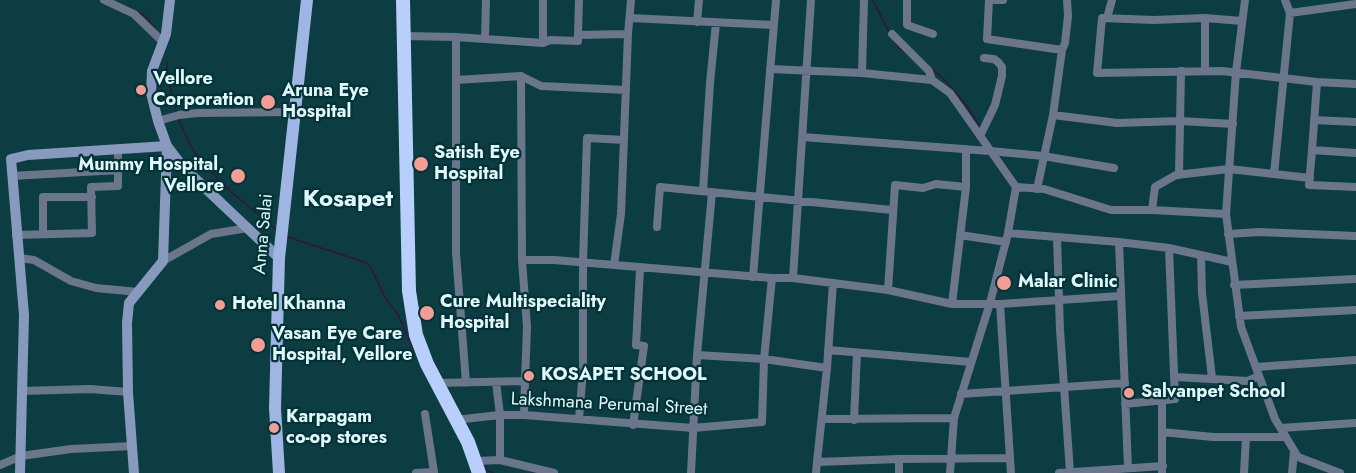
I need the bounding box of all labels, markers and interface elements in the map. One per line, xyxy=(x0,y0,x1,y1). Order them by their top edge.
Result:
place label: Vellore Corporation xyxy=(153,69,254,112)
place label: Aruna Eye Hospital xyxy=(282,81,369,124)
marker: Vellore Corporation xyxy=(134,83,148,97)
marker: Aruna Eye Hospital xyxy=(259,93,277,111)
place label: Satish Eye Hospital xyxy=(434,143,520,186)
place label: Mummy Hospital, Vellore xyxy=(78,155,224,198)
marker: Satish Eye Hospital xyxy=(412,155,430,173)
marker: Mummy Hospital, Vellore xyxy=(229,167,247,185)
district label: Kosapet xyxy=(303,186,393,214)
street label: Anna Salai xyxy=(250,193,278,275)
place label: Malar Clinic xyxy=(1018,272,1118,294)
marker: Malar Clinic xyxy=(995,274,1013,292)
place label: Cure Multispeciality Hospital xyxy=(440,292,606,334)
place label: Hotel Khanna xyxy=(232,294,346,316)
marker: Hotel Khanna xyxy=(213,298,227,312)
marker: Cure Multispeciality Hospital xyxy=(418,304,436,322)
place label: Vasan Eye Care Hospital, Vellore xyxy=(272,324,412,366)
marker: Vasan Eye Care Hospital, Vellore xyxy=(249,336,267,354)
place label: KOSAPET SCHOOL xyxy=(541,365,707,387)
marker: KOSAPET SCHOOL xyxy=(522,369,536,383)
place label: Salvanpet School xyxy=(1141,382,1285,404)
marker: Salvanpet School xyxy=(1122,386,1136,400)
street label: Lakshmana Perumal Street xyxy=(510,389,708,421)
place label: Karpagam co-op stores xyxy=(286,407,387,450)
marker: Karpagam co-op stores xyxy=(267,421,281,435)

